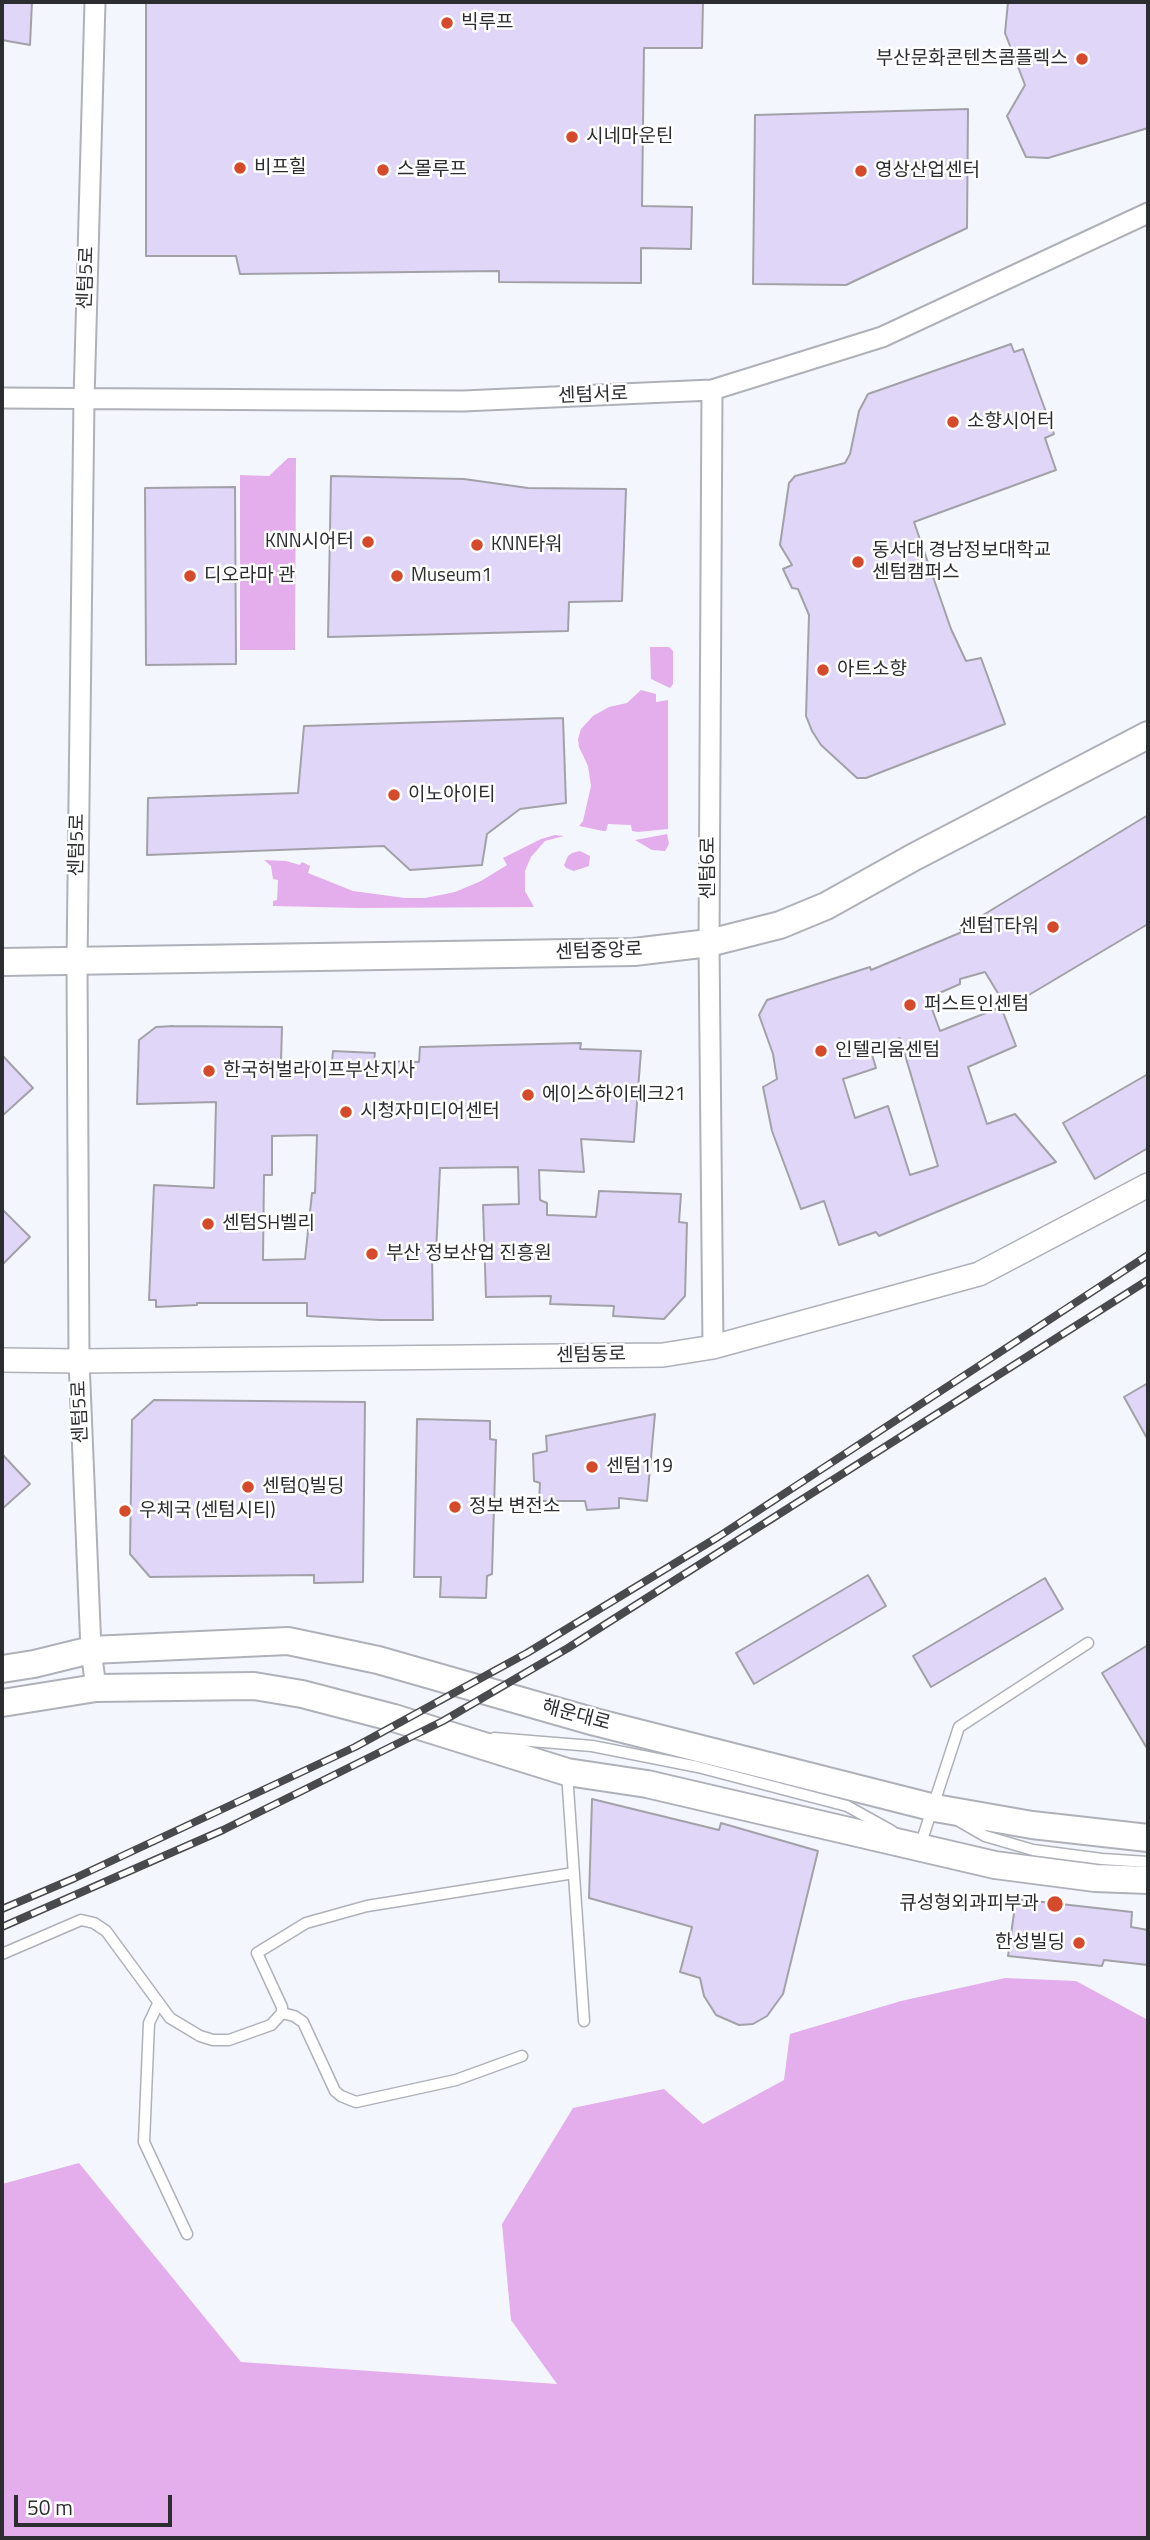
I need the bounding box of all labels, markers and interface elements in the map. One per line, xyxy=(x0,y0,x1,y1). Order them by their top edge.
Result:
place label: 빅루프 xyxy=(461,12,513,34)
marker: 빅루프 xyxy=(439,15,455,31)
place label: 부산문화콘텐츠콤플렉스 xyxy=(876,48,1068,70)
marker: 부산문화콘텐츠콤플렉스 xyxy=(1074,51,1090,67)
place label: 시네마운틴 xyxy=(586,126,673,148)
marker: 시네마운틴 xyxy=(564,129,580,145)
place label: 비프힐 xyxy=(254,157,306,179)
place label: 스몰루프 xyxy=(397,159,467,181)
marker: 비프힐 xyxy=(232,160,248,176)
place label: 영상산업센터 xyxy=(875,160,980,182)
marker: 스몰루프 xyxy=(375,162,391,178)
marker: 영상산업센터 xyxy=(853,163,869,179)
street label: 센텀5로 xyxy=(75,246,99,310)
street label: 센텀서로 xyxy=(558,383,628,409)
place label: 소향시어터 xyxy=(967,411,1054,433)
marker: 소향시어터 xyxy=(945,414,961,430)
place label: KNN시어터 xyxy=(265,531,354,553)
marker: KNN시어터 xyxy=(360,534,376,550)
place label: KNN타워 xyxy=(491,534,562,556)
marker: KNN타워 xyxy=(469,537,485,553)
place label: 동서대 경남정보대학교 센텀캠퍼스 xyxy=(872,540,1051,584)
marker: 동서대 경남정보대학교 센텀캠퍼스 xyxy=(850,554,866,570)
place label: 디오라마 관 xyxy=(204,565,296,587)
place label: Museum1 xyxy=(411,565,492,587)
marker: 디오라마 관 xyxy=(182,568,198,584)
marker: Museum1 xyxy=(389,568,405,584)
place label: 아트소향 xyxy=(837,659,907,681)
marker: 아트소향 xyxy=(815,662,831,678)
place label: 이노아이티 xyxy=(408,784,495,806)
marker: 이노아이티 xyxy=(386,787,402,803)
street label: 센텀5로 xyxy=(66,813,90,877)
street label: 센텀6로 xyxy=(698,836,720,900)
place label: 센텀T타워 xyxy=(959,916,1039,938)
marker: 센텀T타워 xyxy=(1045,919,1061,935)
street label: 센텀중앙로 xyxy=(555,939,643,965)
place label: 퍼스트인센텀 xyxy=(924,994,1029,1016)
marker: 퍼스트인센텀 xyxy=(902,997,918,1013)
place label: 인텔리움센텀 xyxy=(835,1040,940,1062)
marker: 인텔리움센텀 xyxy=(813,1043,829,1059)
place label: 한국허벌라이프부산지사 xyxy=(223,1060,415,1082)
marker: 한국허벌라이프부산지사 xyxy=(201,1063,217,1079)
place label: 에이스하이테크21 xyxy=(542,1084,686,1106)
marker: 에이스하이테크21 xyxy=(520,1087,536,1103)
place label: 시청자미디어센터 xyxy=(360,1101,500,1123)
marker: 시청자미디어센터 xyxy=(338,1104,354,1120)
place label: 센텀SH벨리 xyxy=(222,1213,315,1235)
marker: 센텀SH벨리 xyxy=(200,1216,216,1232)
place label: 부산 정보산업 진흥원 xyxy=(386,1243,552,1265)
marker: 부산 정보산업 진흥원 xyxy=(364,1246,380,1262)
street label: 센텀동로 xyxy=(556,1344,626,1368)
street label: 센텀5로 xyxy=(69,1380,93,1444)
place label: 센텀119 xyxy=(606,1456,673,1478)
marker: 센텀119 xyxy=(584,1459,600,1475)
place label: 센텀Q빌딩 xyxy=(262,1476,344,1498)
marker: 센텀Q빌딩 xyxy=(240,1479,256,1495)
place label: 정보 변전소 xyxy=(469,1496,561,1518)
marker: 정보 변전소 xyxy=(447,1499,463,1515)
place label: 우체국 (센텀시티) xyxy=(139,1500,276,1522)
marker: 우체국 (센텀시티) xyxy=(117,1503,133,1519)
street label: 해운대로 xyxy=(539,1696,613,1736)
place label: 큐성형외과피부과 xyxy=(899,1893,1039,1915)
marker: 큐성형외과피부과 xyxy=(1045,1894,1065,1914)
place label: 한성빌딩 xyxy=(995,1932,1065,1954)
marker: 한성빌딩 xyxy=(1071,1935,1087,1951)
scale bar xyxy=(18,2480,175,2524)
text: 50 m xyxy=(27,2491,73,2523)

